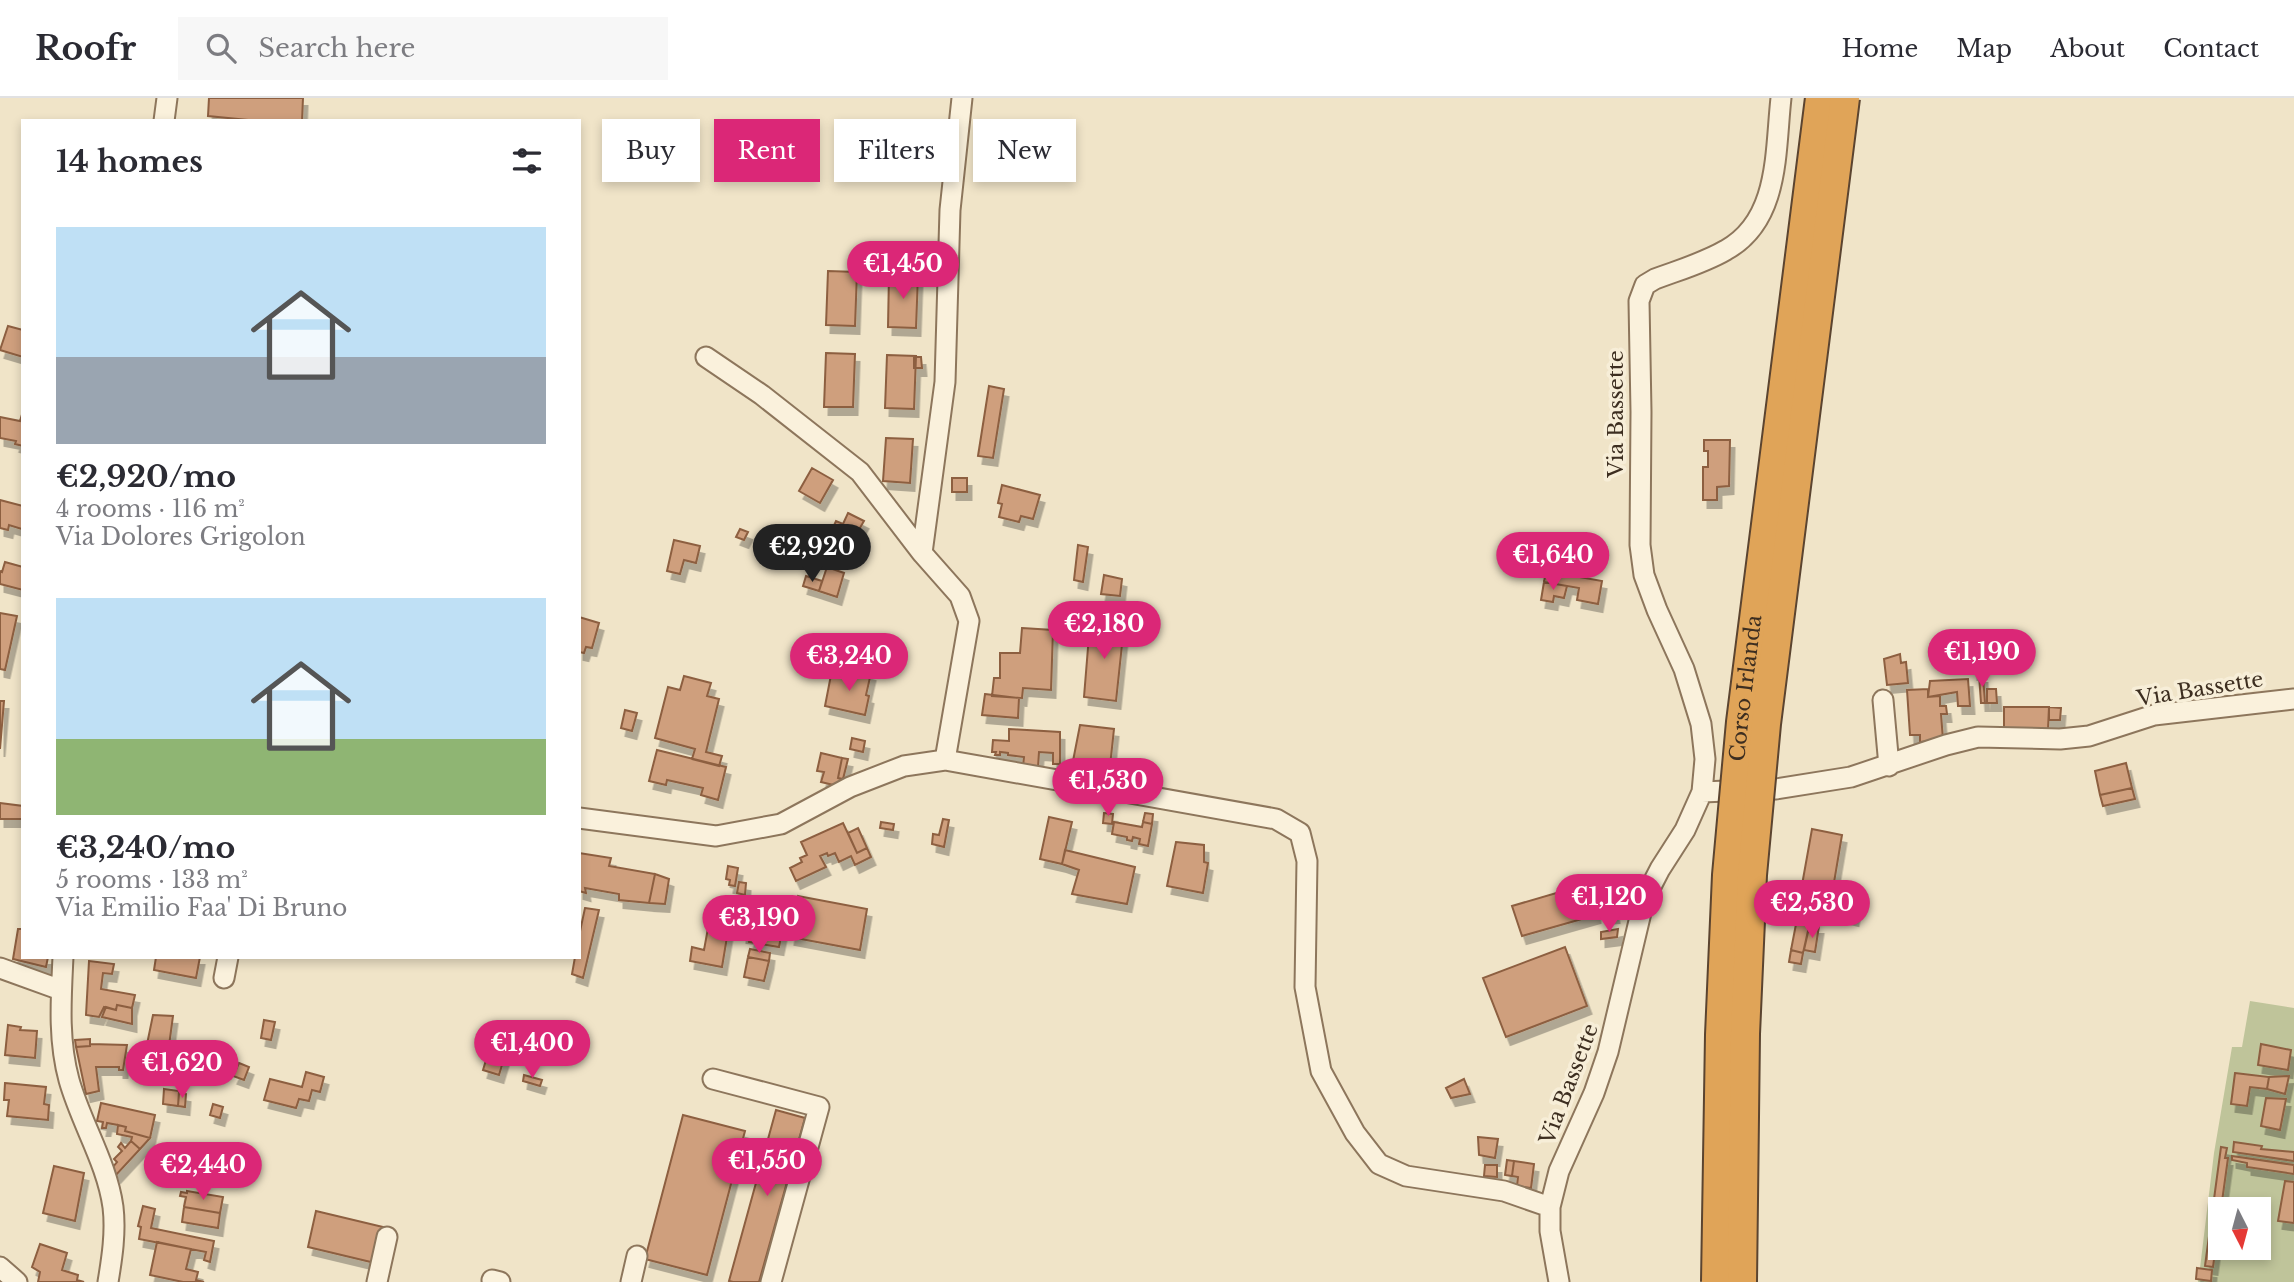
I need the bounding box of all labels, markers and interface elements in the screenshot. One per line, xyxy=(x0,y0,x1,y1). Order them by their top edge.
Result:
search box xyxy=(178,17,668,80)
text: Roofr xyxy=(35,28,136,69)
icon: search xyxy=(202,29,240,67)
text: Search here xyxy=(258,32,416,64)
text: Home xyxy=(1842,34,1918,63)
text: Map xyxy=(1956,34,2012,63)
text: About xyxy=(2050,34,2125,63)
text: Contact xyxy=(2163,34,2259,63)
chip: Buy xyxy=(602,119,700,182)
chip: Rent xyxy=(714,119,820,182)
chip: Filters xyxy=(834,119,959,182)
chip: New xyxy=(973,119,1076,182)
icon: filters xyxy=(508,142,546,180)
text: 14 homes xyxy=(56,143,203,180)
pin: €1,450 xyxy=(846,242,960,301)
text: €1,450 xyxy=(863,250,943,278)
icon: home xyxy=(238,272,364,398)
street label: Via Bassette xyxy=(1603,350,1629,479)
text: €2,920/mo xyxy=(56,458,236,495)
text: 4 rooms · 116 m² xyxy=(56,495,245,523)
text: Via Dolores Grigolon xyxy=(56,523,305,551)
pin: €2,920 xyxy=(755,524,869,584)
pin: €1,640 xyxy=(1496,532,1610,592)
text: €2,920 xyxy=(769,533,855,561)
text: €1,640 xyxy=(1512,541,1594,569)
pin: €2,180 xyxy=(1047,602,1161,661)
text: €2,180 xyxy=(1064,610,1144,638)
street label: Corso Irlanda xyxy=(1724,613,1767,763)
pin: €1,190 xyxy=(1925,630,2039,689)
pin: €3,240 xyxy=(792,634,906,693)
text: €1,190 xyxy=(1944,638,2020,666)
text: €3,240 xyxy=(806,642,892,670)
icon: home xyxy=(238,643,364,769)
street label: Via Bassette xyxy=(2134,666,2265,712)
pin: €1,530 xyxy=(1051,758,1165,818)
text: €1,530 xyxy=(1068,767,1148,795)
text: €3,240/mo xyxy=(56,829,235,866)
text: 5 rooms · 133 m² xyxy=(56,866,248,894)
pin: €1,120 xyxy=(1552,874,1666,934)
pin: €2,530 xyxy=(1755,880,1869,940)
text: €1,120 xyxy=(1571,883,1647,911)
text: €2,530 xyxy=(1770,889,1854,917)
text: Via Emilio Faa' Di Bruno xyxy=(56,894,347,922)
pin: €3,190 xyxy=(702,896,816,955)
text: €3,190 xyxy=(718,904,800,932)
pin: €1,400 xyxy=(475,1020,589,1080)
street label: Via Bassette xyxy=(1534,1020,1604,1149)
text: €1,400 xyxy=(490,1029,574,1057)
pin: €1,620 xyxy=(125,1040,239,1100)
text: €1,620 xyxy=(141,1049,223,1077)
pin: €1,550 xyxy=(710,1138,824,1198)
pin: €2,440 xyxy=(146,1142,260,1202)
text: €1,550 xyxy=(728,1147,806,1175)
text: €2,440 xyxy=(160,1151,246,1179)
north arrow xyxy=(2208,1197,2272,1260)
map controls xyxy=(2208,1197,2271,1260)

